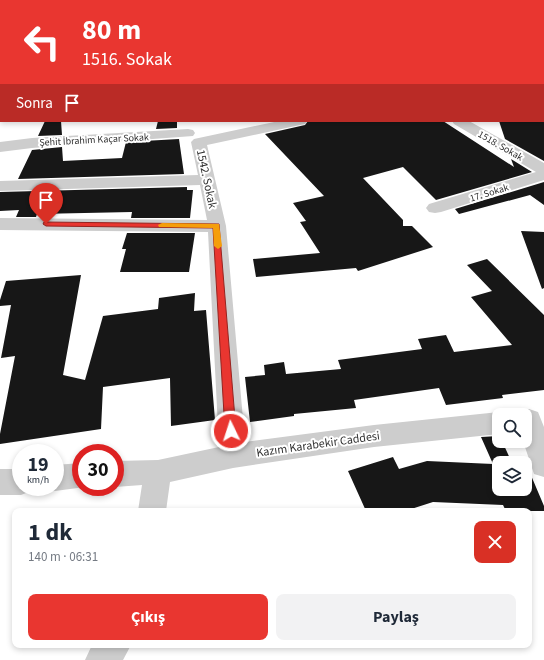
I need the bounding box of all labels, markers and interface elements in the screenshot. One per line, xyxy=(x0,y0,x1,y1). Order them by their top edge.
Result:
text: 80 m xyxy=(82,10,141,50)
icon: left xyxy=(16,16,68,68)
text: 1516. Sokak xyxy=(82,47,172,72)
icon: arrive xyxy=(61,92,83,114)
text: Sonra xyxy=(16,93,53,114)
street label: 1518. Sokak xyxy=(475,127,526,164)
street label: Şehit İbrahim Kaçar Sokak xyxy=(39,130,149,150)
street label: 1542. Sokak xyxy=(192,148,221,210)
street label: 17. Sokak xyxy=(468,180,511,206)
pin xyxy=(29,183,63,224)
icon: arrive xyxy=(35,189,57,211)
map controls xyxy=(492,408,532,496)
button: search xyxy=(492,408,532,448)
position arrow xyxy=(210,410,252,452)
street label: Kazım Karabekir Caddesi xyxy=(255,427,381,462)
speed limit sign: 30 xyxy=(72,444,124,496)
text: 19 xyxy=(27,451,49,479)
button: layers xyxy=(492,456,532,496)
text: km/h xyxy=(27,473,49,487)
text: 1 dk xyxy=(28,515,72,550)
button: close xyxy=(474,521,516,563)
text: 140 m · 06:31 xyxy=(28,548,98,566)
button: Çıkış xyxy=(28,594,268,640)
button: Paylaş xyxy=(276,594,516,640)

